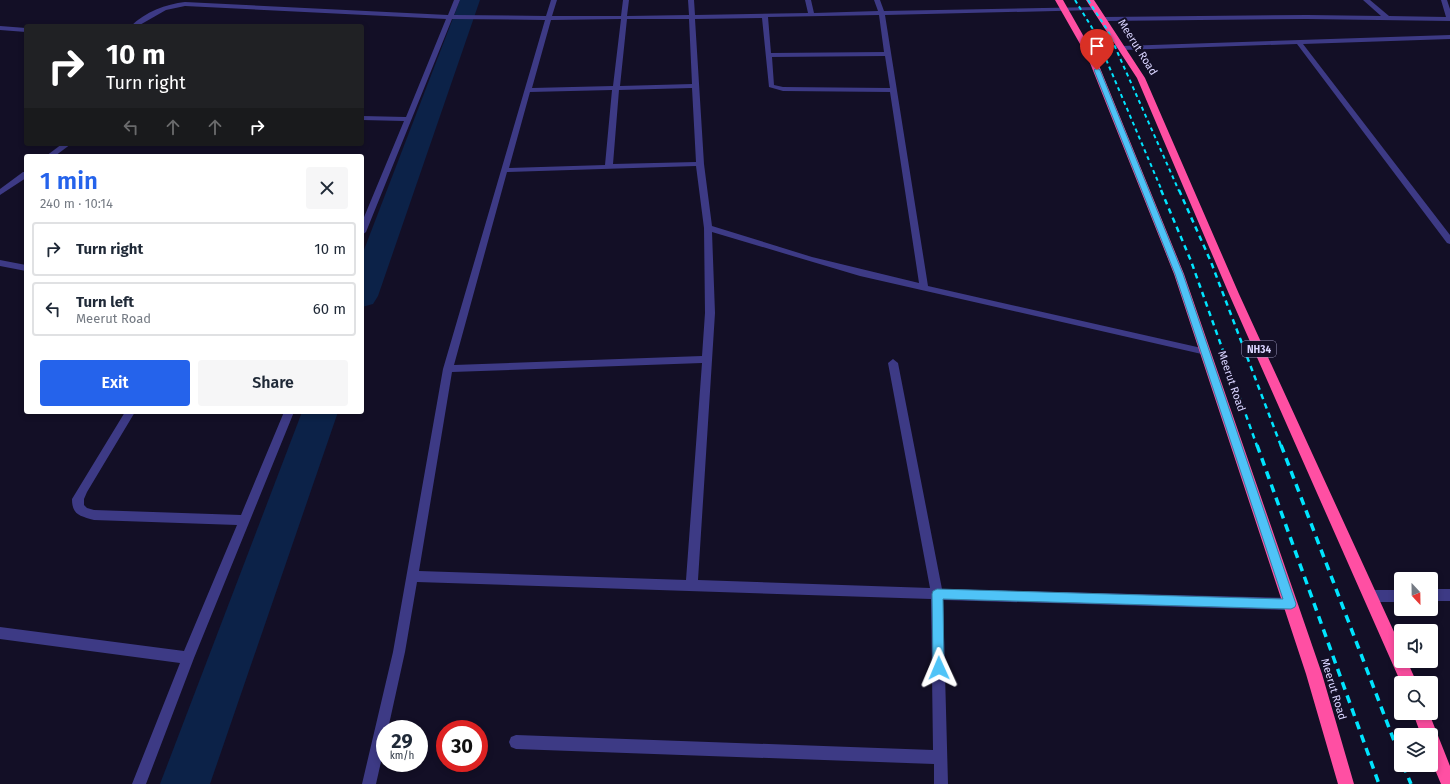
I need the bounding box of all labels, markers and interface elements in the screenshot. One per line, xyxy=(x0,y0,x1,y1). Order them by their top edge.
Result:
street label: Meerut Road xyxy=(1115,17,1160,78)
pin xyxy=(1080,29,1114,70)
icon: arrive xyxy=(1086,35,1108,57)
text: 10 m xyxy=(106,38,166,71)
icon: right xyxy=(40,40,92,92)
text: Turn right xyxy=(106,72,186,94)
icon: left xyxy=(120,116,142,138)
icon: ahead xyxy=(162,116,184,138)
icon: ahead xyxy=(204,116,226,138)
icon: right xyxy=(246,116,268,138)
text: 1 min xyxy=(40,167,98,195)
button: close xyxy=(306,167,348,209)
text: 240 m · 10:14 xyxy=(40,196,113,211)
icon: right xyxy=(42,238,64,260)
text: Turn right xyxy=(76,240,143,258)
text: 10 m xyxy=(314,240,346,258)
text: Turn left xyxy=(76,293,134,311)
icon: left xyxy=(42,298,64,320)
text: 60 m xyxy=(313,300,346,318)
text: Meerut Road xyxy=(76,311,151,326)
road number: NH34 xyxy=(1242,341,1276,357)
street label: Meerut Road xyxy=(1215,349,1248,413)
button: Exit xyxy=(40,360,190,406)
button: Share xyxy=(198,360,348,406)
north arrow xyxy=(1394,572,1438,616)
map controls xyxy=(1394,572,1438,772)
button: sound xyxy=(1394,624,1438,668)
position arrow xyxy=(918,647,960,689)
street label: Meerut Road xyxy=(1318,657,1349,721)
button: search xyxy=(1394,676,1438,720)
speed limit sign: 30 xyxy=(436,720,488,772)
button: layers xyxy=(1394,728,1438,772)
text: 29 xyxy=(391,729,413,753)
text: km/h xyxy=(390,750,414,762)

